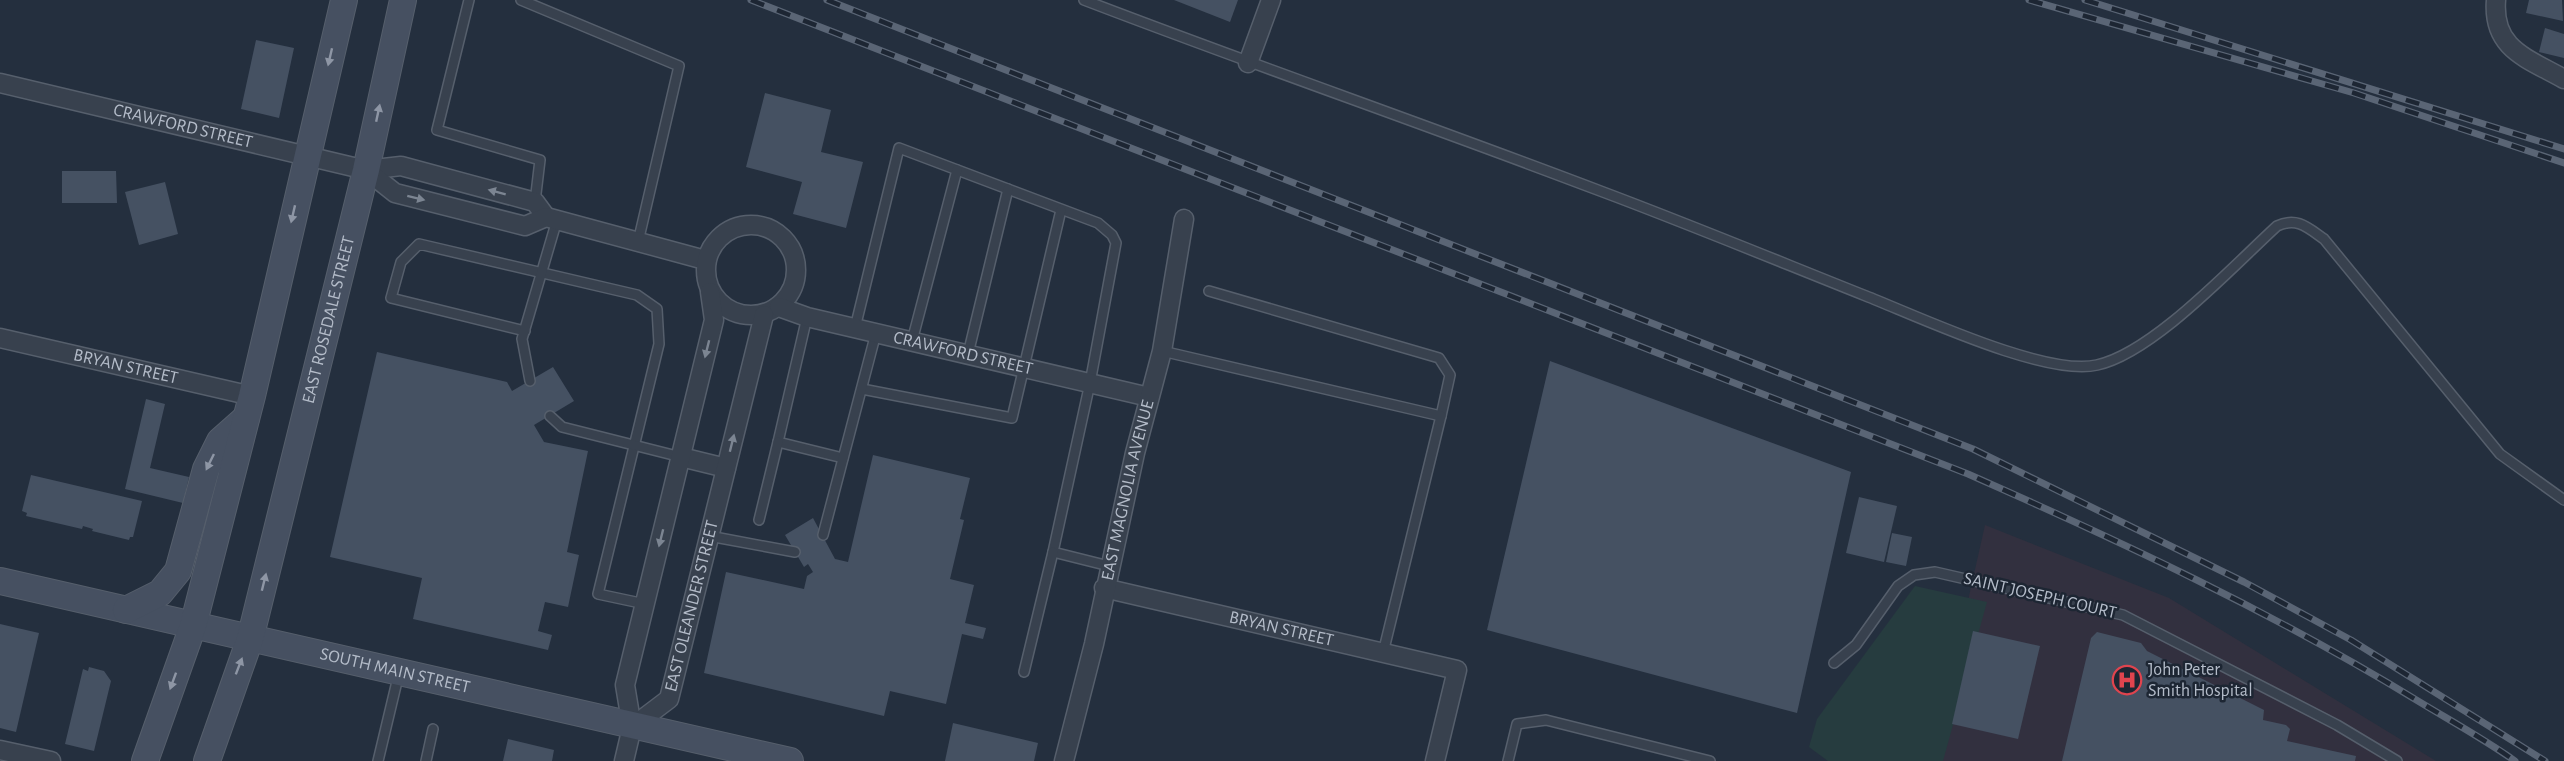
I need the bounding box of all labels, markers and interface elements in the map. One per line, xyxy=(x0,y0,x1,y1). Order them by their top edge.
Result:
one-way arrow xyxy=(325,48,335,66)
street label: CRAWFORD STREET xyxy=(111,101,255,152)
one-way arrow xyxy=(374,103,383,122)
one-way arrow xyxy=(488,186,506,196)
one-way arrow xyxy=(407,194,425,204)
one-way arrow xyxy=(288,205,298,223)
street label: EAST ROSEDALE STREET xyxy=(300,234,358,406)
street label: CRAWFORD STREET xyxy=(892,329,1035,379)
one-way arrow xyxy=(702,340,712,358)
street label: BRYAN STREET xyxy=(72,346,180,388)
street label: EAST MAGNOLIA AVENUE xyxy=(1099,398,1158,582)
one-way arrow xyxy=(728,433,738,452)
one-way arrow xyxy=(205,453,214,470)
street label: EAST OLEANDER STREET xyxy=(662,518,722,694)
one-way arrow xyxy=(656,529,666,547)
street label: SAINT JOSEPH COURT xyxy=(1962,570,2118,622)
one-way arrow xyxy=(259,573,269,591)
street label: BRYAN STREET xyxy=(1227,608,1335,650)
street label: SOUTH MAIN STREET xyxy=(318,645,472,697)
one-way arrow xyxy=(235,657,245,675)
place label: John Peter Smith Hospital xyxy=(2148,661,2253,700)
hospital icon: John Peter Smith Hospital xyxy=(2111,664,2143,696)
one-way arrow xyxy=(168,672,178,690)

